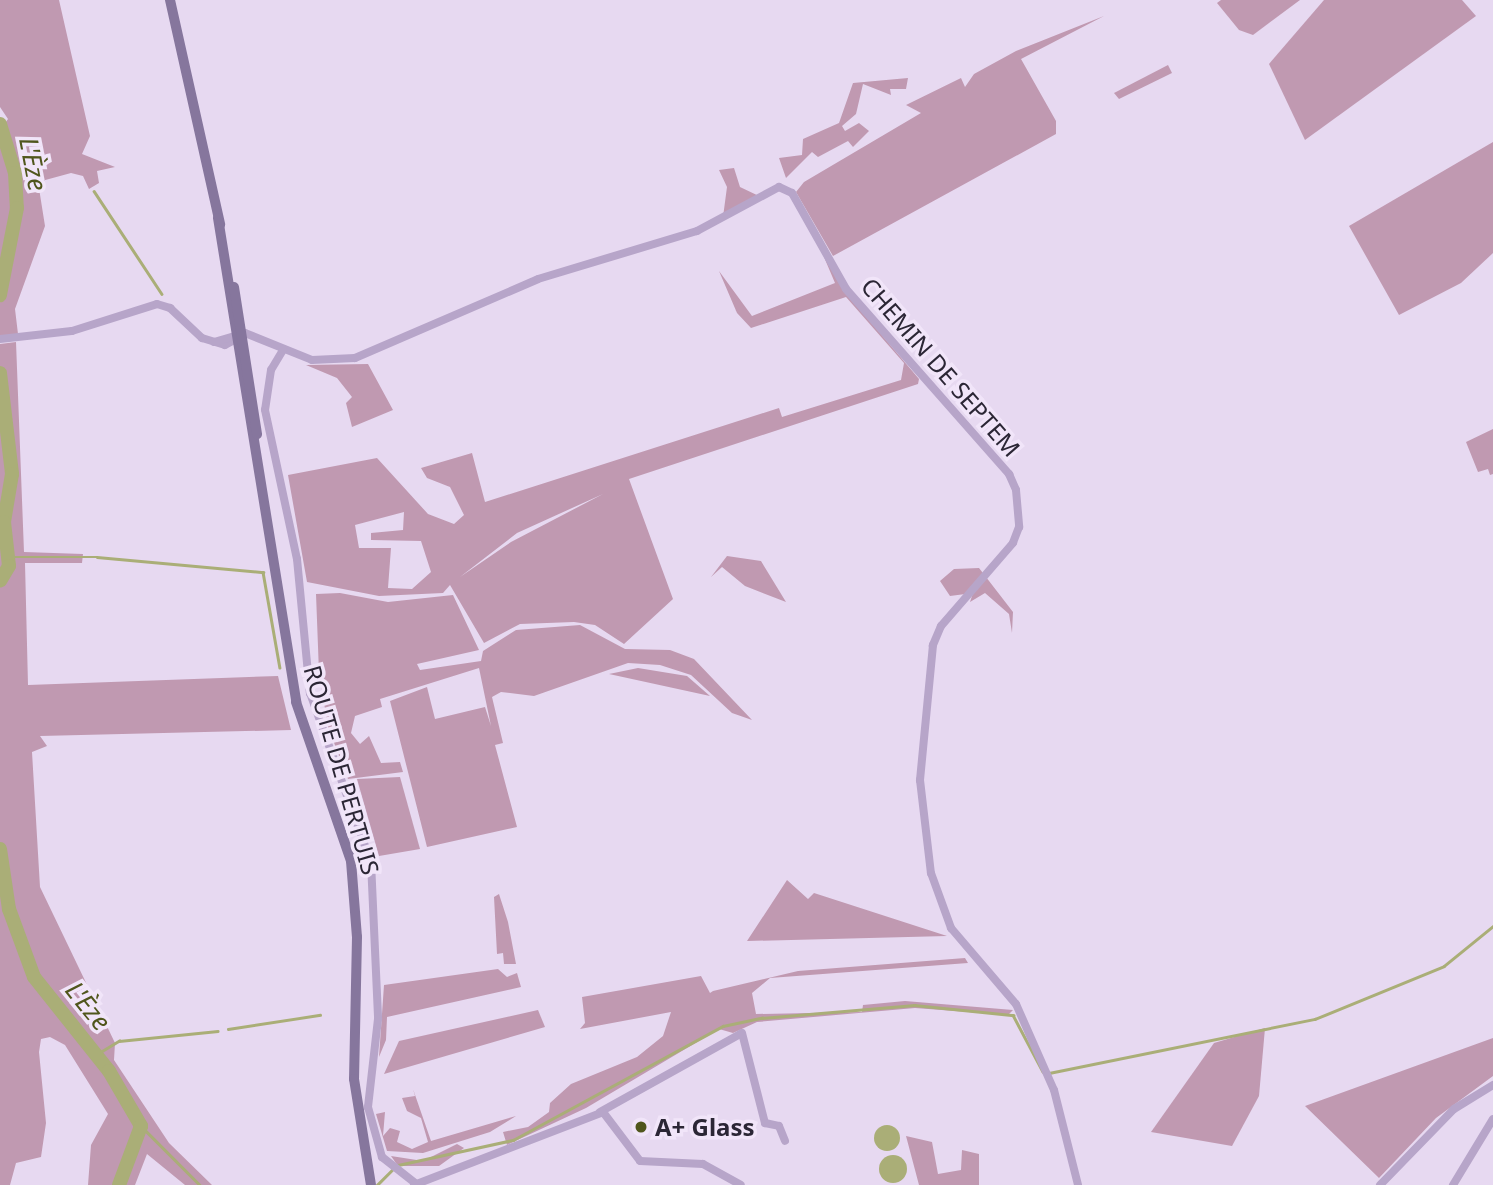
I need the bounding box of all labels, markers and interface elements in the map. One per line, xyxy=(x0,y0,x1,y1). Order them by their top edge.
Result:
water label: L'Èze xyxy=(13,135,53,193)
street label: CHEMIN DE SEPTEM xyxy=(856,272,1026,462)
street label: ROUTE DE PERTUIS xyxy=(298,662,386,878)
water label: L'Èze xyxy=(59,975,117,1037)
place label: A+ Glass xyxy=(655,1113,755,1141)
marker: A+ Glass xyxy=(633,1119,649,1135)

